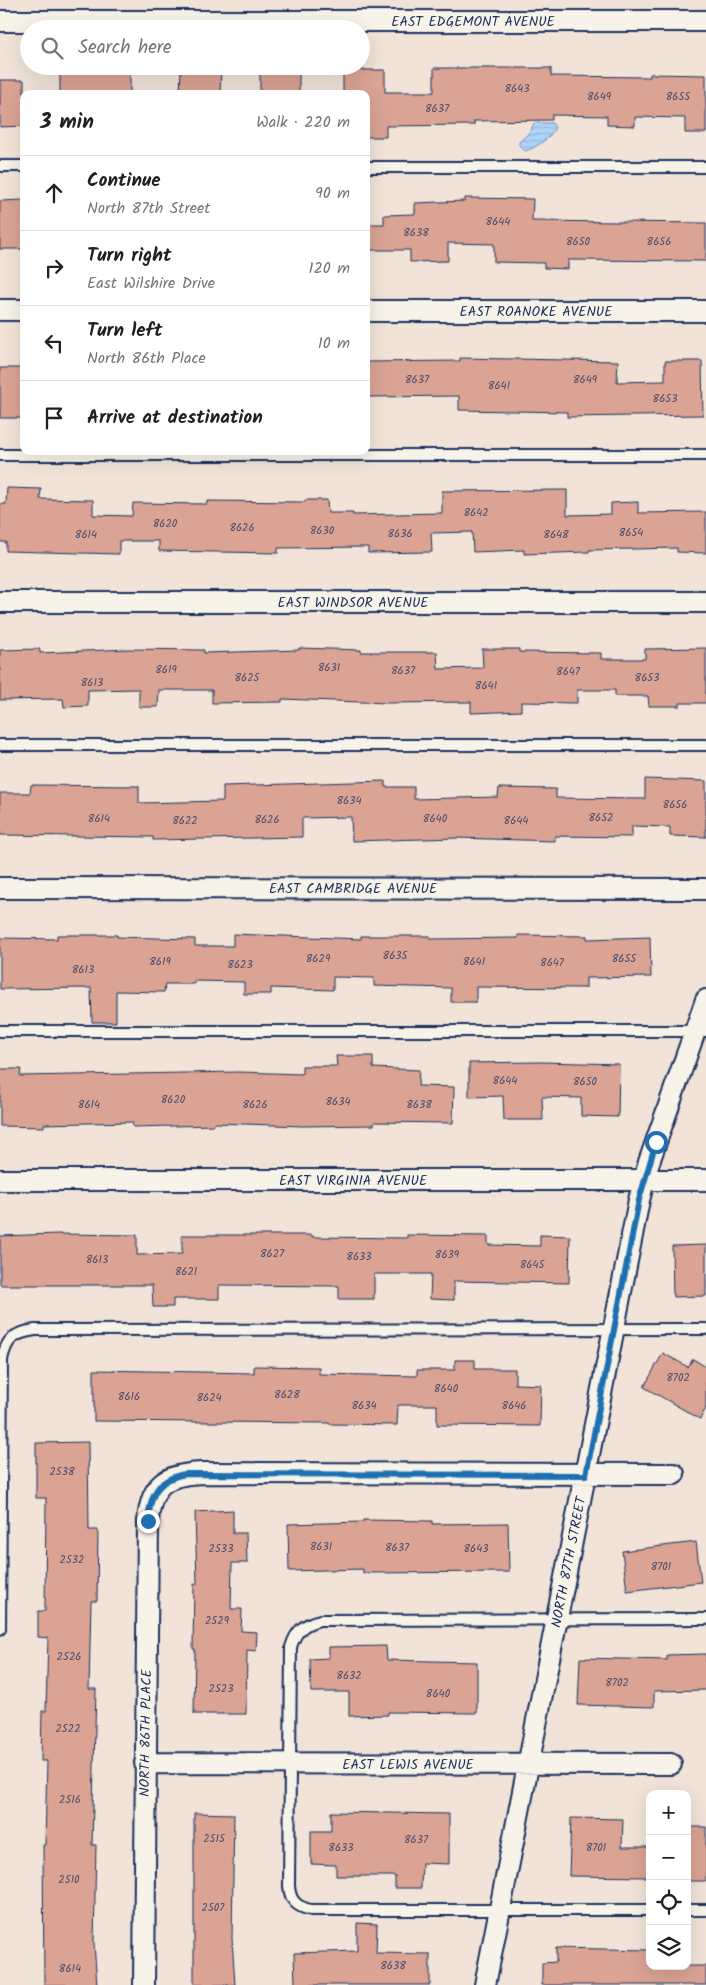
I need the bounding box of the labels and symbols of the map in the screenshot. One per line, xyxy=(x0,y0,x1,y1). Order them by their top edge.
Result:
street label: EAST EDGEMONT AVENUE xyxy=(391,11,556,33)
house number: 8643 xyxy=(504,80,530,98)
house number: 8649 xyxy=(587,88,612,106)
house number: 8655 xyxy=(666,88,691,106)
house number: 8637 xyxy=(425,100,450,118)
house number: 8644 xyxy=(486,213,510,231)
house number: 8638 xyxy=(403,224,429,242)
house number: 8650 xyxy=(566,233,591,251)
house number: 8656 xyxy=(647,233,671,251)
street label: EAST ROANOKE AVENUE xyxy=(460,301,613,323)
house number: 8637 xyxy=(405,371,430,389)
house number: 8649 xyxy=(573,371,598,389)
house number: 8641 xyxy=(488,377,510,395)
house number: 8653 xyxy=(653,390,677,408)
house number: 8642 xyxy=(463,504,489,522)
house number: 8620 xyxy=(153,515,178,533)
house number: 8626 xyxy=(229,519,255,537)
house number: 8630 xyxy=(310,522,335,540)
house number: 8654 xyxy=(619,524,643,542)
house number: 8636 xyxy=(387,525,413,543)
house number: 8614 xyxy=(75,526,97,544)
house number: 8648 xyxy=(543,526,569,544)
street label: EAST WINDSOR AVENUE xyxy=(277,592,429,614)
house number: 8631 xyxy=(318,659,340,677)
house number: 8619 xyxy=(155,661,177,679)
house number: 8637 xyxy=(391,662,416,680)
house number: 8647 xyxy=(556,663,581,681)
house number: 8625 xyxy=(234,669,261,687)
house number: 8653 xyxy=(635,669,659,687)
house number: 8613 xyxy=(81,674,103,692)
house number: 8641 xyxy=(475,677,497,695)
house number: 8634 xyxy=(336,792,362,810)
house number: 8656 xyxy=(663,796,687,814)
house number: 8652 xyxy=(588,809,614,827)
house number: 8614 xyxy=(88,810,110,828)
house number: 8640 xyxy=(423,810,448,828)
house number: 8626 xyxy=(254,811,280,829)
house number: 8622 xyxy=(172,812,198,830)
house number: 8644 xyxy=(504,812,528,830)
street label: EAST CAMBRIDGE AVENUE xyxy=(269,878,438,900)
house number: 8635 xyxy=(383,947,409,965)
house number: 8629 xyxy=(306,950,331,968)
house number: 8655 xyxy=(612,950,637,968)
house number: 8619 xyxy=(149,953,171,971)
house number: 8641 xyxy=(463,953,485,971)
house number: 8647 xyxy=(540,954,565,972)
house number: 8623 xyxy=(227,956,253,974)
house number: 8613 xyxy=(72,961,94,979)
house number: 8644 xyxy=(493,1072,517,1090)
house number: 8650 xyxy=(573,1073,598,1091)
house number: 8620 xyxy=(161,1091,186,1109)
house number: 8634 xyxy=(325,1093,351,1111)
house number: 8614 xyxy=(78,1096,100,1114)
house number: 8626 xyxy=(242,1096,268,1114)
house number: 8638 xyxy=(406,1096,432,1114)
route start xyxy=(645,1131,668,1154)
street label: EAST VIRGINIA AVENUE xyxy=(279,1170,428,1192)
house number: 8627 xyxy=(260,1245,285,1263)
house number: 8639 xyxy=(435,1246,460,1264)
house number: 8633 xyxy=(346,1248,372,1266)
house number: 8613 xyxy=(86,1251,108,1269)
house number: 8645 xyxy=(520,1256,545,1274)
house number: 8621 xyxy=(175,1263,197,1281)
house number: 8702 xyxy=(666,1369,690,1387)
house number: 8640 xyxy=(434,1380,459,1398)
house number: 8628 xyxy=(274,1386,300,1404)
house number: 8616 xyxy=(118,1388,140,1406)
house number: 8624 xyxy=(196,1389,222,1407)
house number: 8634 xyxy=(351,1397,377,1415)
house number: 8646 xyxy=(502,1397,526,1415)
house number: 2538 xyxy=(49,1463,75,1481)
street label: NORTH 87TH STREET xyxy=(545,1493,593,1630)
route end xyxy=(137,1510,160,1533)
house number: 8631 xyxy=(310,1538,332,1556)
house number: 8637 xyxy=(385,1539,410,1557)
house number: 2533 xyxy=(209,1540,233,1558)
house number: 8643 xyxy=(463,1540,489,1558)
house number: 2532 xyxy=(60,1551,84,1569)
house number: 8701 xyxy=(651,1558,671,1576)
house number: 2529 xyxy=(205,1612,230,1630)
house number: 2526 xyxy=(57,1648,81,1666)
house number: 8632 xyxy=(336,1667,362,1685)
street label: NORTH 86TH PLACE xyxy=(134,1668,158,1797)
house number: 8702 xyxy=(605,1674,629,1692)
house number: 2523 xyxy=(209,1680,233,1698)
house number: 8640 xyxy=(426,1685,451,1703)
house number: 2522 xyxy=(55,1720,81,1738)
street label: EAST LEWIS AVENUE xyxy=(342,1754,475,1776)
house number: 2516 xyxy=(59,1791,81,1809)
house number: 2515 xyxy=(203,1830,226,1848)
house number: 8637 xyxy=(404,1831,429,1849)
house number: 8633 xyxy=(328,1839,354,1857)
house number: 8701 xyxy=(586,1839,606,1857)
house number: 2510 xyxy=(58,1871,80,1889)
house number: 2507 xyxy=(202,1899,225,1917)
house number: 8638 xyxy=(380,1957,406,1975)
house number: 8614 xyxy=(59,1960,81,1978)

